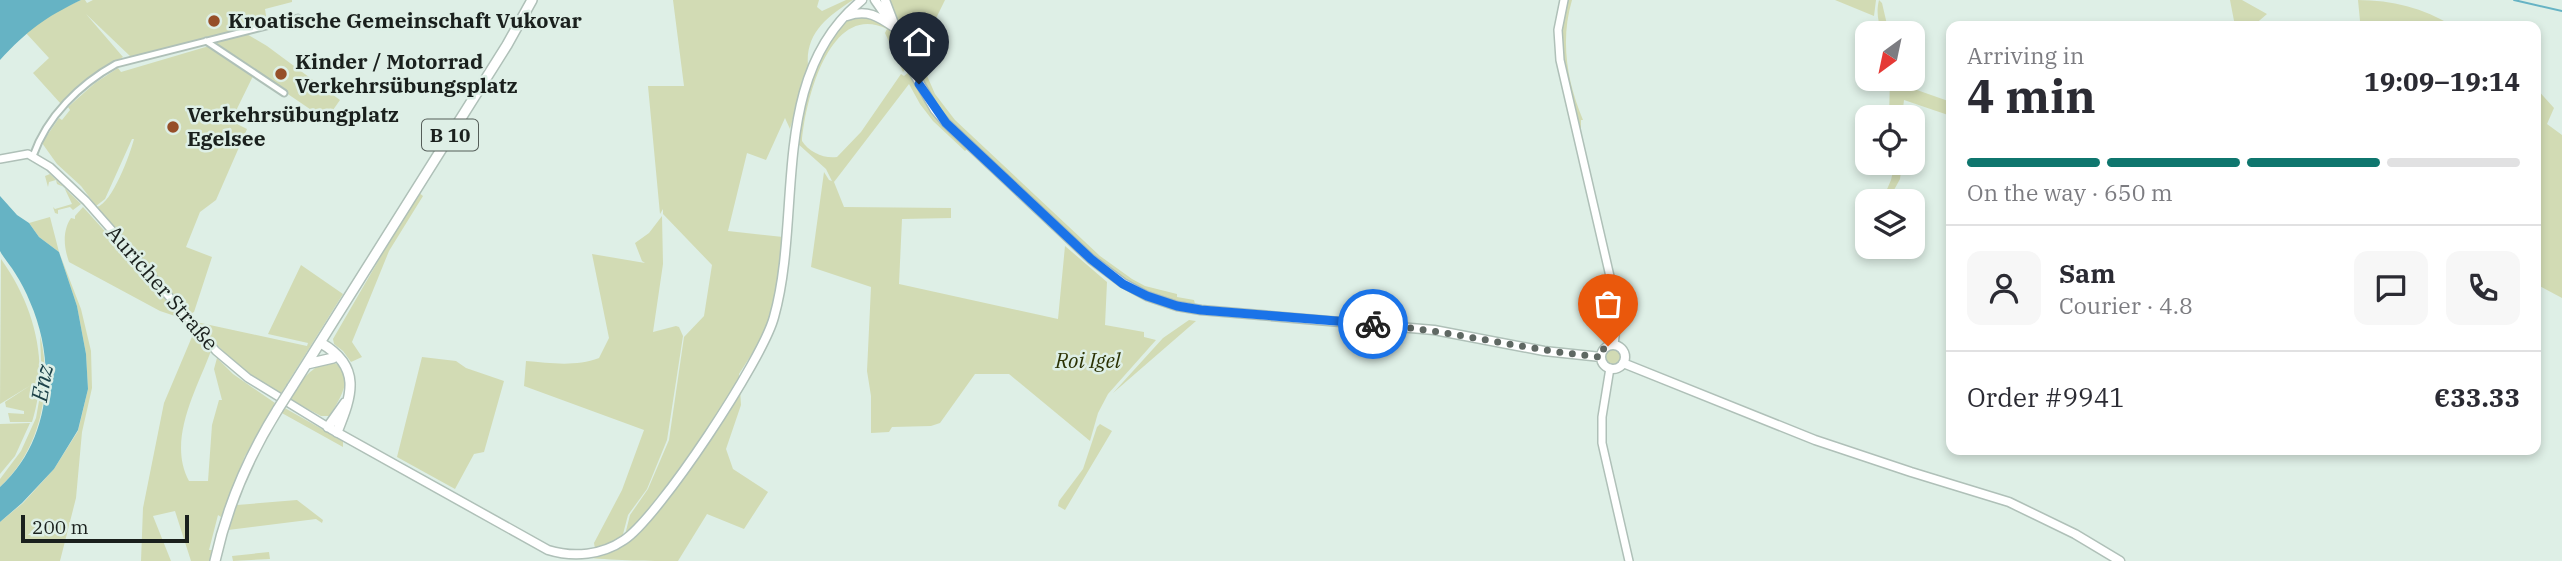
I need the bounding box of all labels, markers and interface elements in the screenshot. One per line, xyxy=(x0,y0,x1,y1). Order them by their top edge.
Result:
place label: Kroatische Gemeinschaft Vukovar xyxy=(228,6,583,34)
pin xyxy=(889,12.0,949,84)
marker: Kroatische Gemeinschaft Vukovar xyxy=(206,13,222,29)
north arrow xyxy=(1855,21,1925,91)
map controls xyxy=(1855,21,1925,259)
icon: home xyxy=(900,23,938,61)
text: Arriving in xyxy=(1967,40,2084,70)
place label: Kinder / Motorrad Verkehrsübungsplatz xyxy=(295,47,518,99)
text: 19:09–19:14 xyxy=(2364,64,2520,98)
marker: Kinder / Motorrad Verkehrsübungsplatz xyxy=(273,66,289,82)
text: 4 min xyxy=(1967,66,2096,126)
place label: Verkehrsübungplatz Egelsee xyxy=(187,100,399,152)
button: locate xyxy=(1855,105,1925,175)
marker: Verkehrsübungplatz Egelsee xyxy=(165,119,181,135)
road number: B 10 xyxy=(422,119,478,150)
text: On the way · 650 m xyxy=(1967,177,2173,207)
button: layers xyxy=(1855,189,1925,259)
street label: Auricher Straße xyxy=(101,219,225,356)
button: person xyxy=(1967,251,2041,325)
button: chat xyxy=(2354,251,2428,325)
button: phone xyxy=(2446,251,2520,325)
text: Sam xyxy=(2059,256,2115,290)
pin xyxy=(1578,274,1638,346)
icon: bag xyxy=(1589,285,1627,323)
courier xyxy=(1338,289,1408,359)
text: Courier · 4.8 xyxy=(2059,290,2193,320)
icon: bike xyxy=(1354,305,1392,343)
park label: Roi Igel xyxy=(1054,346,1122,374)
water label: Enz xyxy=(23,361,59,405)
text: Order #9941 xyxy=(1967,380,2125,414)
text: €33.33 xyxy=(2434,380,2520,414)
scale bar xyxy=(21,512,189,544)
text: 200 m xyxy=(32,515,89,539)

